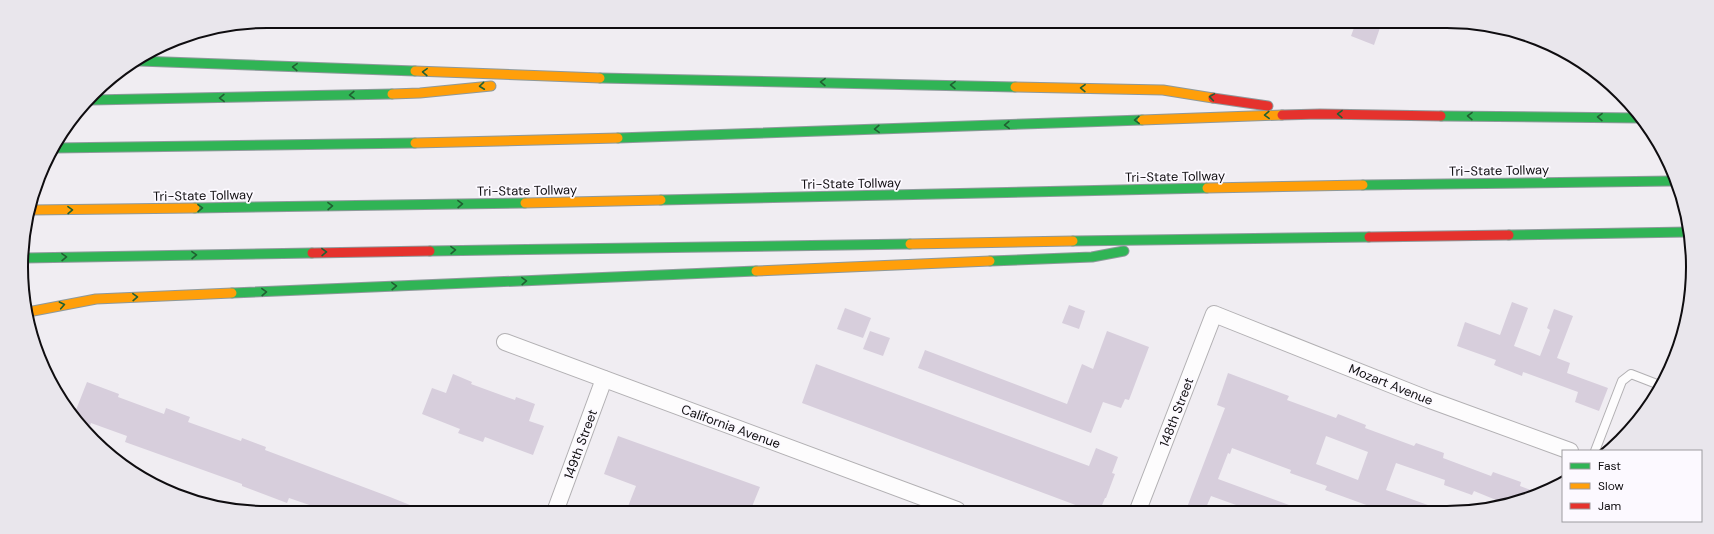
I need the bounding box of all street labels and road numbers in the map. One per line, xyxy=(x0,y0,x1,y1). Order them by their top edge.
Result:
street label: Tri-State Tollway xyxy=(1449,161,1549,180)
street label: Tri-State Tollway xyxy=(1125,167,1225,186)
street label: Tri-State Tollway xyxy=(801,174,901,193)
street label: Tri-State Tollway xyxy=(477,181,577,200)
street label: Tri-State Tollway xyxy=(153,186,253,205)
street label: Mozart Avenue xyxy=(1346,360,1435,409)
street label: 148th Street xyxy=(1155,375,1197,449)
street label: California Avenue xyxy=(679,401,783,452)
street label: 149th Street xyxy=(560,407,601,481)

